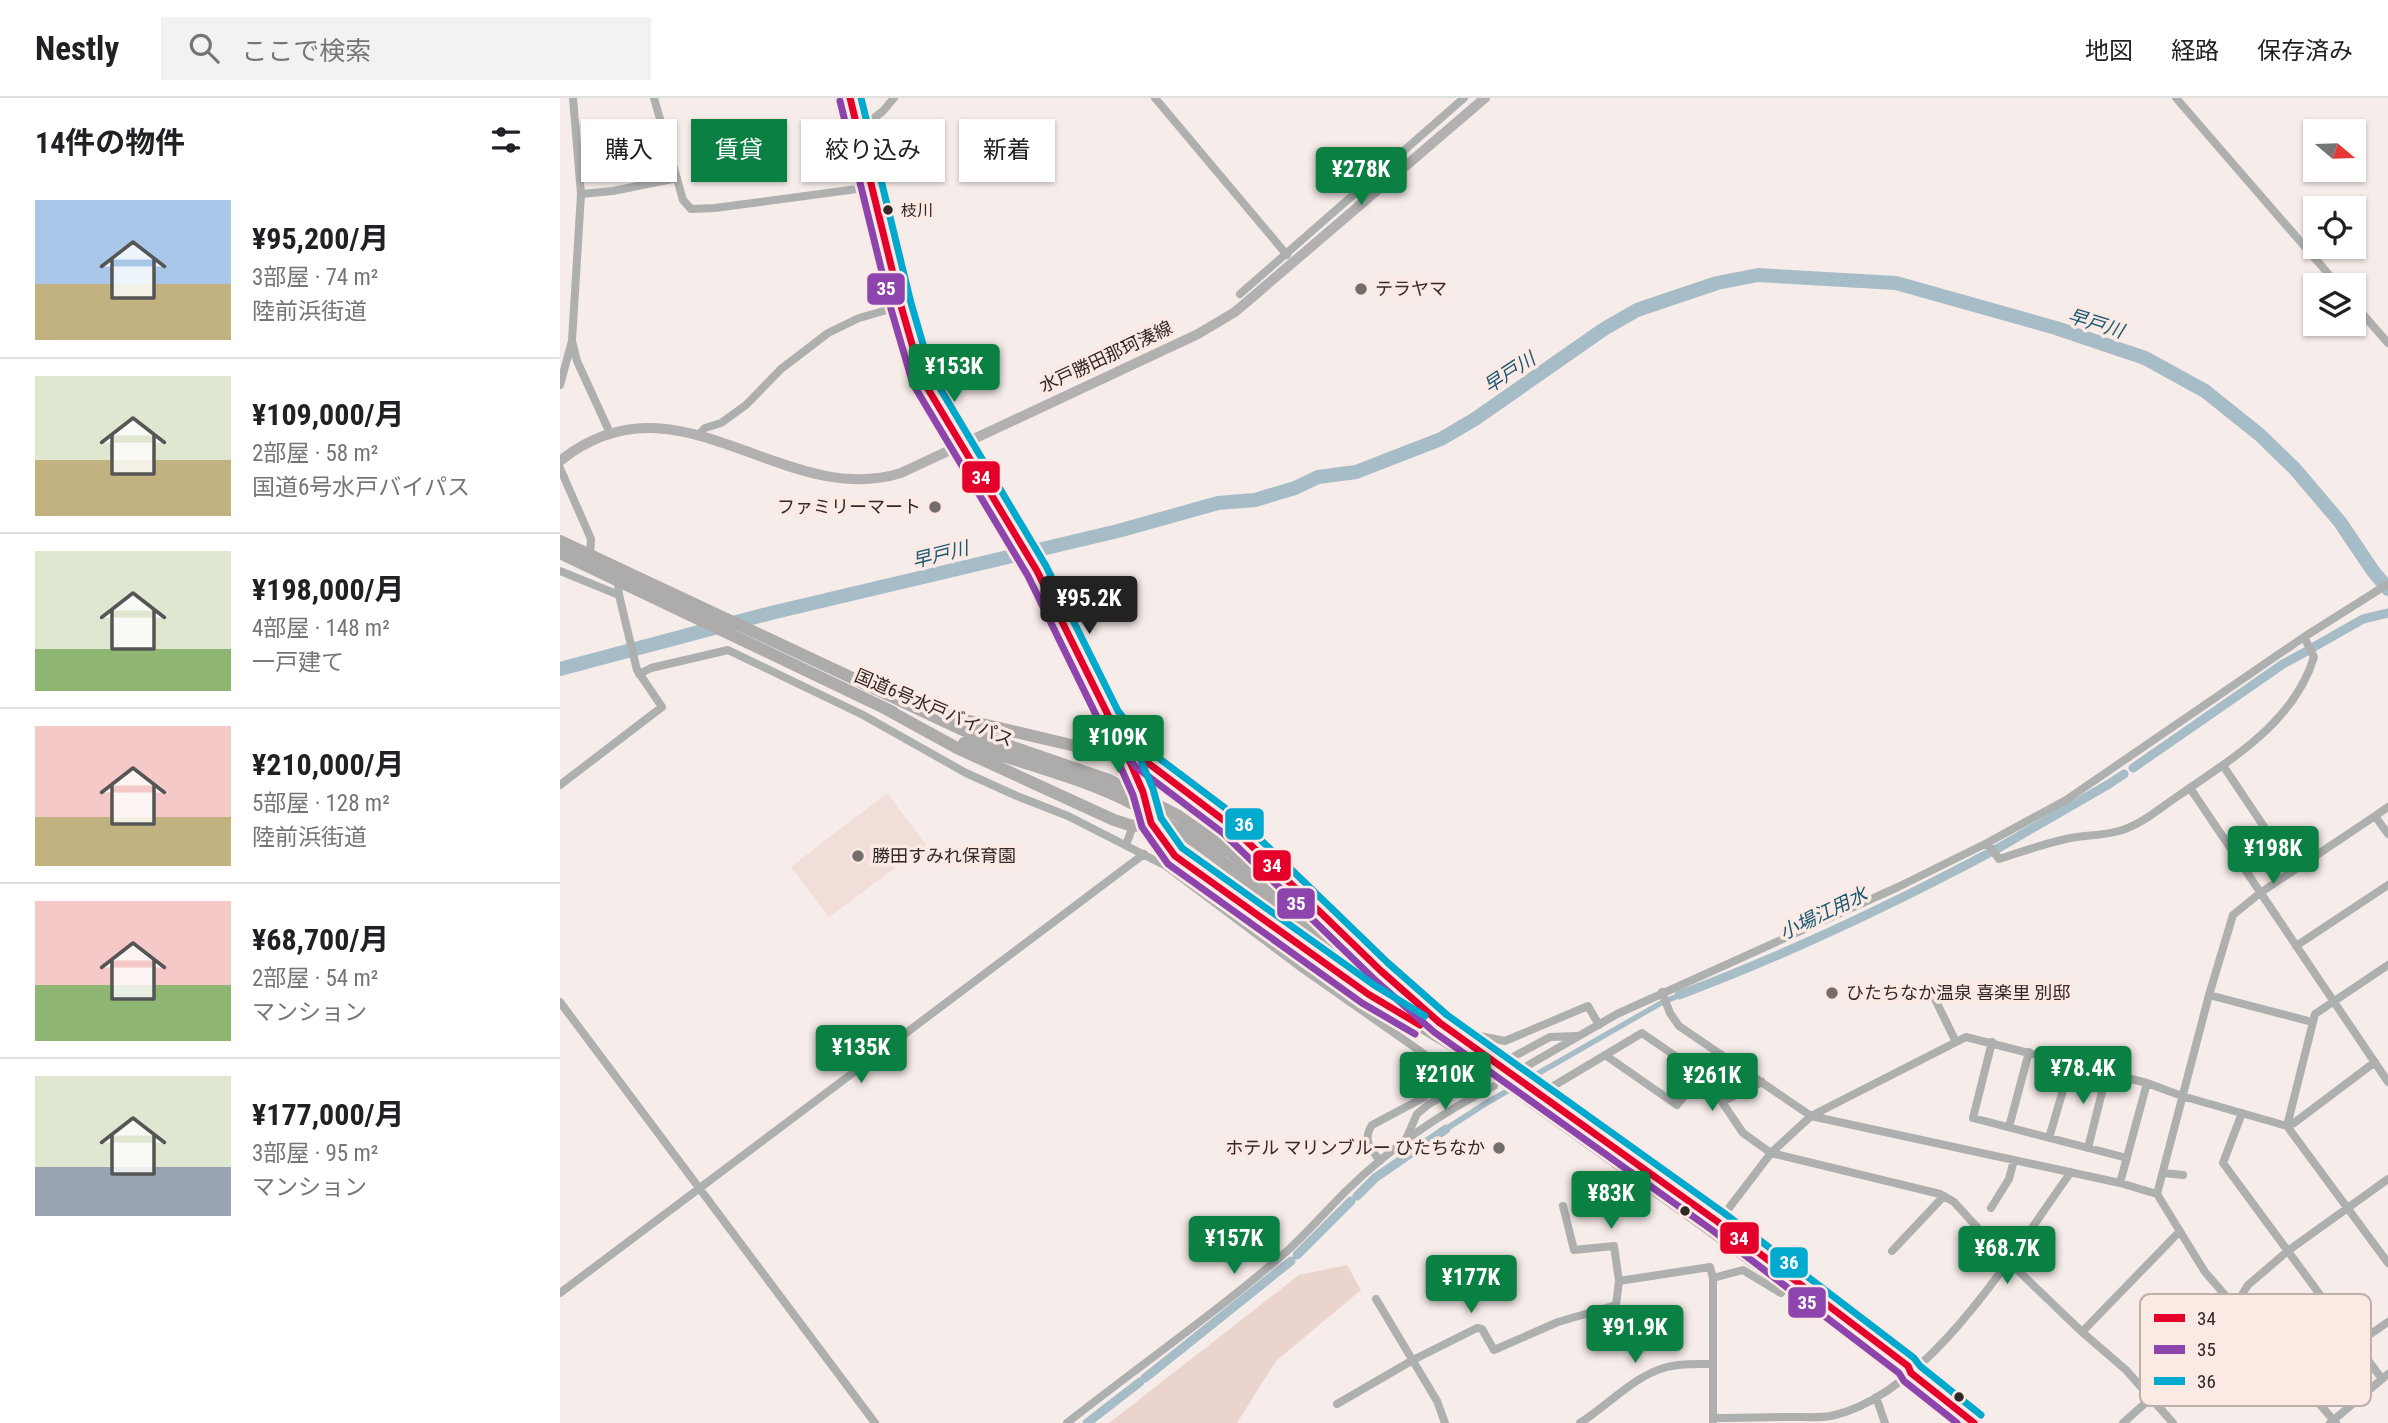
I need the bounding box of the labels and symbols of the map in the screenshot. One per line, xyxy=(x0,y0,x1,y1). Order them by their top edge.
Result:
north arrow xyxy=(2303,119,2366,182)
pin: ¥278K xyxy=(1312,148,1410,207)
place label: 枝川 xyxy=(901,201,933,220)
marker: 枝川 xyxy=(881,203,895,217)
line badge: 35 xyxy=(866,272,906,306)
text: 35 xyxy=(876,277,896,300)
place label: テラヤマ xyxy=(1375,278,1447,299)
marker: テラヤマ xyxy=(1353,281,1369,297)
water label: 早戸川 xyxy=(2065,304,2128,343)
street label: 水戸勝田那珂湊線 xyxy=(1036,317,1175,396)
pin: ¥153K xyxy=(905,344,1003,404)
water label: 早戸川 xyxy=(1479,346,1541,398)
line badge: 34 xyxy=(961,460,1001,494)
text: 34 xyxy=(971,466,991,489)
place label: ファミリーマート xyxy=(777,496,921,517)
marker: ファミリーマート xyxy=(927,499,943,515)
water label: 早戸川 xyxy=(910,536,972,573)
pin: ¥95.2K xyxy=(1032,576,1146,636)
street label: 国道6号水戸バイパス xyxy=(852,665,1017,751)
pin: ¥109K xyxy=(1069,716,1167,775)
line badge: 36 xyxy=(1224,807,1265,841)
text: 36 xyxy=(1234,813,1254,836)
pin: ¥198K xyxy=(2224,826,2322,886)
place label: 勝田すみれ保育園 xyxy=(872,845,1016,866)
marker: 勝田すみれ保育園 xyxy=(850,848,866,864)
line badge: 34 xyxy=(1252,849,1292,882)
text: 34 xyxy=(1262,854,1282,877)
water label: 小場江用水 xyxy=(1775,881,1873,945)
line badge: 35 xyxy=(1276,887,1316,920)
text: 35 xyxy=(1286,892,1306,915)
place label: ひたちなか温泉 喜楽里 別邸 xyxy=(1846,982,2070,1003)
marker: ひたちなか温泉 喜楽里 別邸 xyxy=(1824,985,1840,1001)
pin: ¥135K xyxy=(812,1026,910,1085)
pin: ¥78.4K xyxy=(2026,1046,2140,1106)
pin: ¥210K xyxy=(1396,1052,1494,1112)
pin: ¥261K xyxy=(1663,1054,1761,1113)
place label: ホテル マリンブルー ひたちなか xyxy=(1225,1137,1485,1158)
marker: ホテル マリンブルー ひたちなか xyxy=(1491,1140,1507,1156)
pin: ¥83K xyxy=(1570,1172,1652,1231)
unlabelled marker xyxy=(1678,1204,1692,1218)
pin: ¥157K xyxy=(1185,1216,1283,1276)
line badge: 34 xyxy=(1719,1221,1760,1255)
pin: ¥68.7K xyxy=(1950,1226,2064,1286)
text: 34 xyxy=(1729,1227,1749,1250)
line badge: 36 xyxy=(1769,1246,1809,1279)
text: 36 xyxy=(1779,1251,1799,1274)
pin: ¥177K xyxy=(1422,1256,1520,1315)
line badge: 35 xyxy=(1787,1286,1827,1319)
text: 35 xyxy=(1797,1291,1817,1314)
legend xyxy=(2140,1294,2371,1406)
pin: ¥91.9K xyxy=(1578,1306,1692,1365)
text: 34 xyxy=(2197,1307,2216,1330)
text: 35 xyxy=(2197,1338,2216,1361)
text: 36 xyxy=(2197,1370,2216,1393)
unlabelled marker xyxy=(1952,1390,1966,1404)

